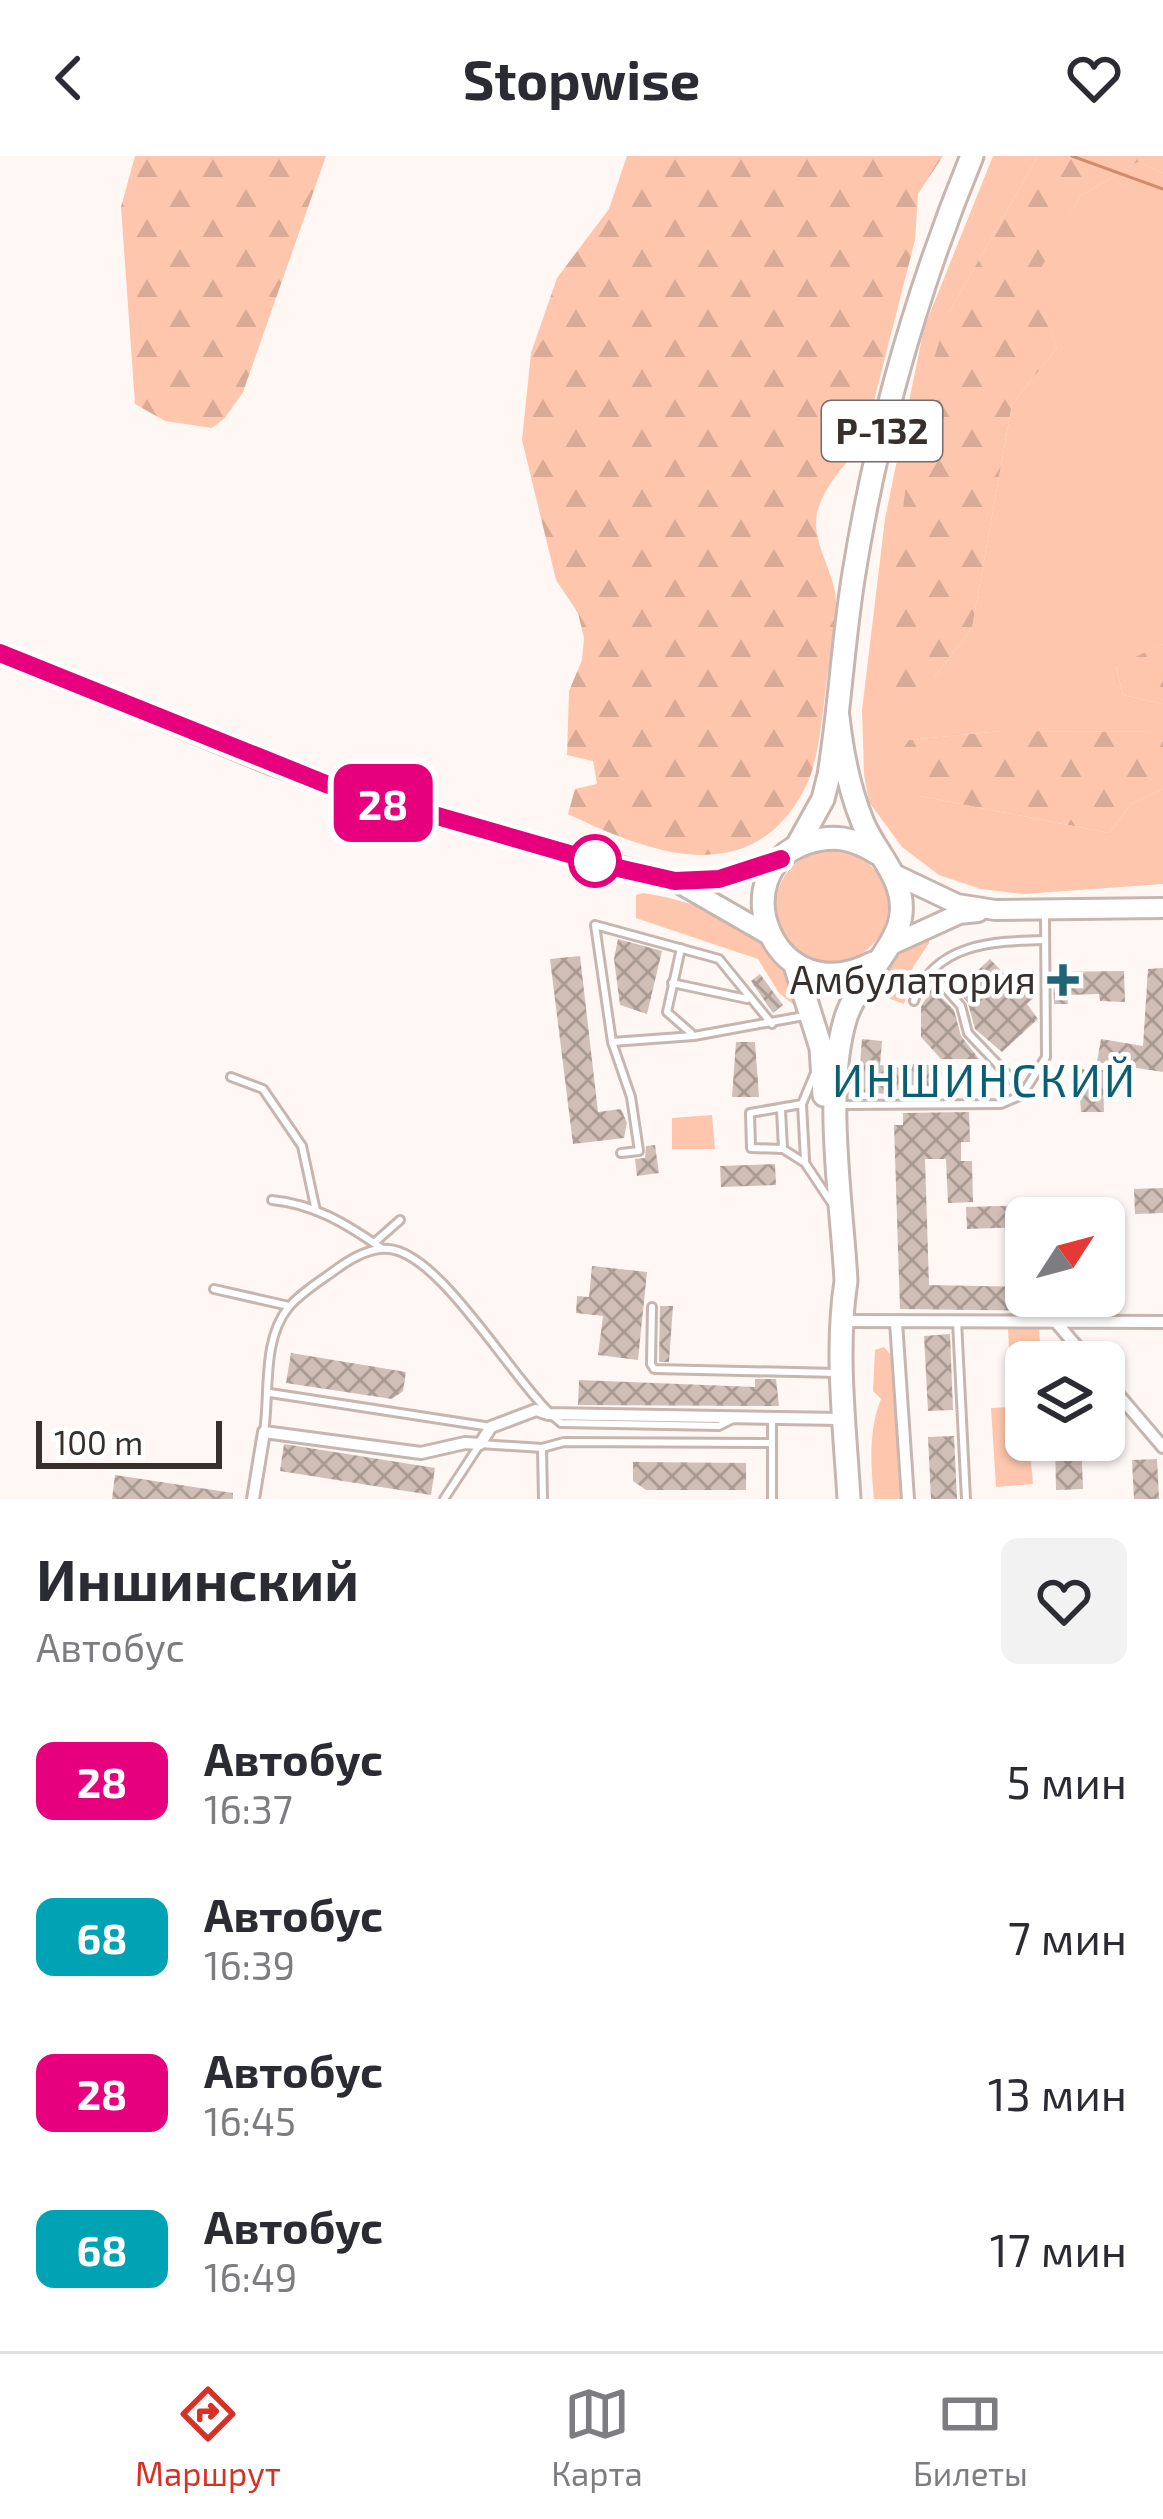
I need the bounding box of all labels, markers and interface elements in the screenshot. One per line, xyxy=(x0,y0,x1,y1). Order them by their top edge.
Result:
icon: back xyxy=(36,45,102,111)
icon: heart xyxy=(1061,45,1127,111)
text: Stopwise xyxy=(463,46,700,111)
road number: Р-132 xyxy=(822,401,942,461)
line badge: 28 xyxy=(329,764,437,842)
text: 28 xyxy=(358,778,408,828)
unlabelled marker xyxy=(570,836,620,886)
place label: Амбулатория xyxy=(790,955,1036,1003)
marker: Амбулатория xyxy=(1047,964,1079,996)
district label: ИНШИНСКИЙ xyxy=(832,1052,1138,1106)
north arrow xyxy=(1005,1197,1125,1317)
map controls xyxy=(1005,1197,1125,1461)
button: layers xyxy=(1005,1341,1125,1461)
scale bar xyxy=(36,1415,222,1468)
text: 100 m xyxy=(54,1422,143,1462)
button: heart xyxy=(1001,1538,1127,1664)
text: Иншинский xyxy=(36,1544,359,1612)
text: Автобус xyxy=(36,1623,185,1670)
text: Автобус xyxy=(204,1731,383,1785)
text: 5 мин xyxy=(1007,1754,1127,1808)
text: 28 xyxy=(77,1756,127,1806)
text: 16:37 xyxy=(204,1785,293,1832)
text: Автобус xyxy=(204,1887,383,1941)
text: 7 мин xyxy=(1008,1910,1127,1964)
text: 68 xyxy=(77,1912,127,1962)
text: 16:39 xyxy=(204,1941,295,1988)
text: Автобус xyxy=(204,2043,383,2097)
text: 13 мин xyxy=(988,2066,1127,2120)
text: 28 xyxy=(77,2068,127,2118)
text: 16:45 xyxy=(204,2097,296,2144)
text: Автобус xyxy=(204,2199,383,2253)
text: 17 мин xyxy=(990,2222,1127,2276)
text: 68 xyxy=(77,2224,127,2274)
text: 16:49 xyxy=(204,2253,297,2300)
tab: Маршрут xyxy=(135,2381,281,2493)
tab: Карта xyxy=(551,2381,643,2493)
tab: Билеты xyxy=(913,2381,1028,2493)

